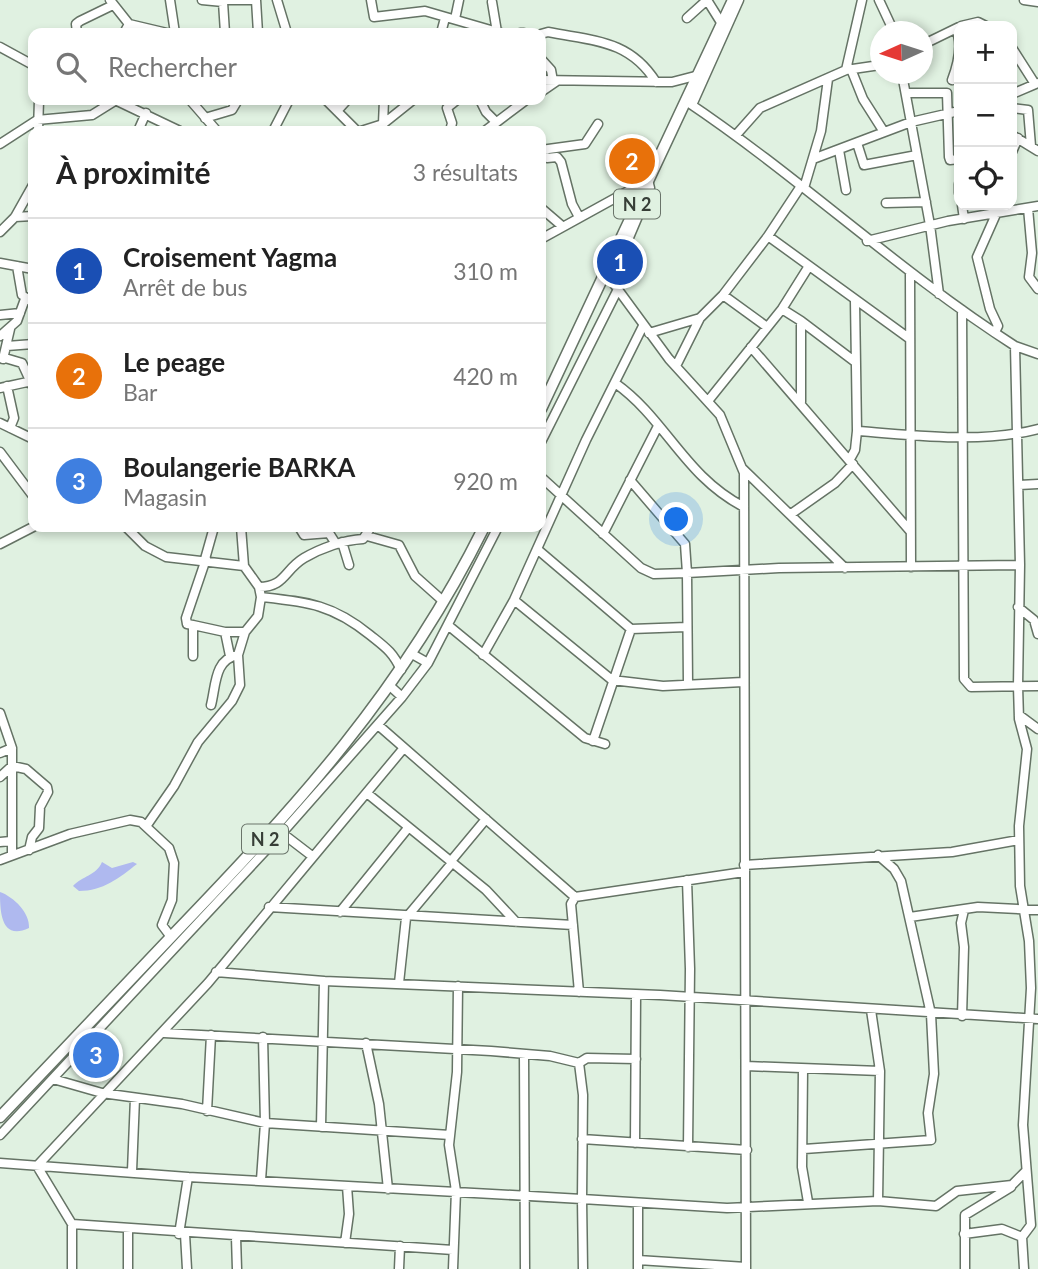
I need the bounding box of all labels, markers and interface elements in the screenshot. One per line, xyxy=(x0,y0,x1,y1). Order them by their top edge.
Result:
north arrow xyxy=(870,21,933,84)
map controls xyxy=(954,21,1017,210)
button: + xyxy=(954,21,1017,84)
search box xyxy=(28,28,546,105)
icon: search xyxy=(52,48,90,86)
text: Rechercher xyxy=(108,51,237,83)
button: − xyxy=(954,84,1017,147)
pin: 2 xyxy=(609,135,655,187)
button: locate xyxy=(954,147,1017,210)
text: À proximité xyxy=(56,154,211,190)
text: 3 résultats xyxy=(413,158,518,186)
road number: N 2 xyxy=(614,190,660,218)
pin: 1 xyxy=(597,236,643,288)
text: Croisement Yagma xyxy=(123,241,337,273)
text: 1 xyxy=(72,257,86,285)
text: 310 m xyxy=(453,257,518,285)
text: Arrêt de bus xyxy=(123,273,248,301)
text: Le peage xyxy=(123,346,225,378)
text: 2 xyxy=(72,362,86,390)
text: 420 m xyxy=(453,362,518,390)
text: Bar xyxy=(123,378,158,406)
text: Boulangerie BARKA xyxy=(123,451,355,483)
text: 3 xyxy=(72,467,86,495)
text: 920 m xyxy=(453,467,518,495)
text: Magasin xyxy=(123,483,207,511)
your location xyxy=(659,502,693,536)
road number: N 2 xyxy=(242,824,288,854)
pin: 3 xyxy=(73,1029,119,1081)

